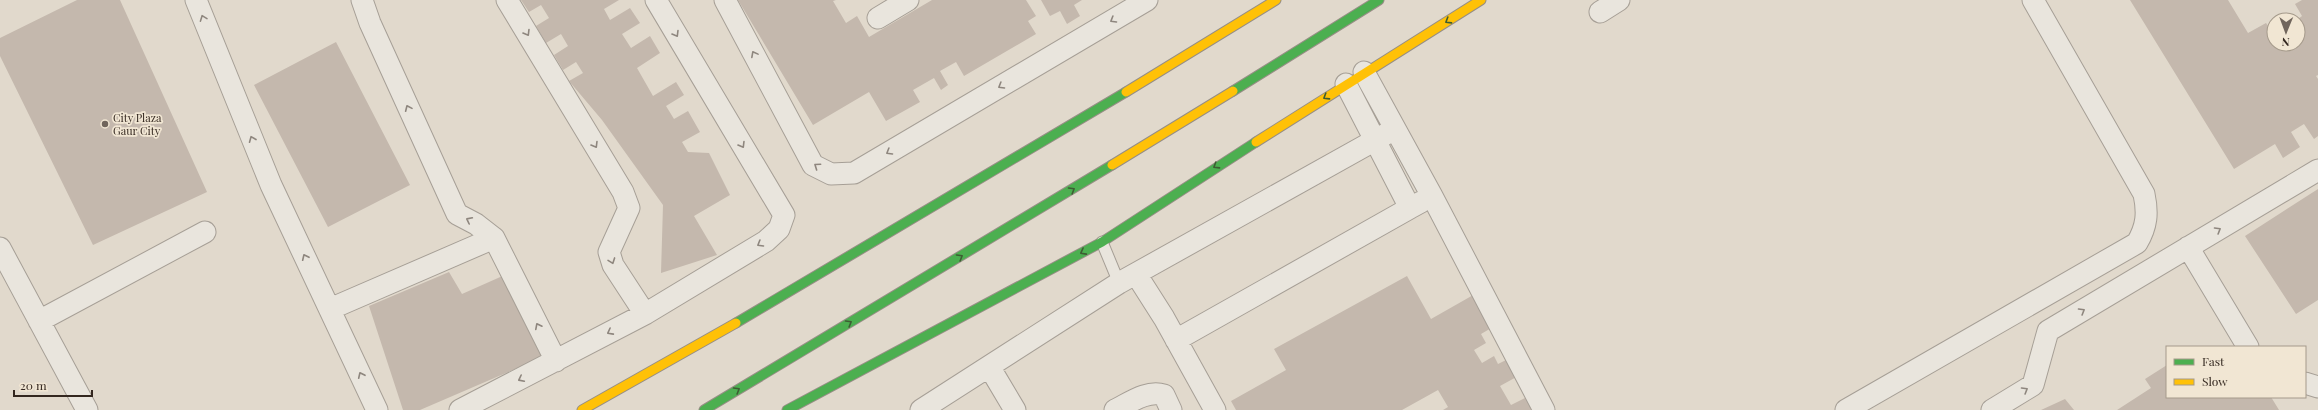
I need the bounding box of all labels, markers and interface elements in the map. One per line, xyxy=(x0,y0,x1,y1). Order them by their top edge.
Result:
north arrow xyxy=(2266,12,2306,52)
one-way arrow xyxy=(200,15,208,22)
one-way arrow xyxy=(1110,15,1117,22)
one-way arrow xyxy=(1445,16,1452,23)
one-way arrow xyxy=(523,29,530,36)
one-way arrow xyxy=(671,30,678,37)
text: N xyxy=(2282,35,2290,50)
one-way arrow xyxy=(751,50,758,58)
one-way arrow xyxy=(998,81,1005,88)
one-way arrow xyxy=(1323,92,1330,100)
one-way arrow xyxy=(405,105,413,113)
place label: City Plaza Gaur City xyxy=(113,110,162,138)
marker: City Plaza Gaur City xyxy=(100,119,110,129)
one-way arrow xyxy=(248,135,256,142)
one-way arrow xyxy=(590,141,597,148)
one-way arrow xyxy=(737,141,745,148)
one-way arrow xyxy=(886,147,893,154)
one-way arrow xyxy=(1213,162,1220,169)
one-way arrow xyxy=(815,164,822,171)
one-way arrow xyxy=(1068,187,1075,194)
one-way arrow xyxy=(465,218,473,225)
one-way arrow xyxy=(2214,227,2221,234)
one-way arrow xyxy=(757,240,764,247)
one-way arrow xyxy=(1080,247,1087,255)
one-way arrow xyxy=(302,254,310,262)
one-way arrow xyxy=(956,254,963,261)
one-way arrow xyxy=(608,257,616,264)
one-way arrow xyxy=(2078,308,2085,315)
one-way arrow xyxy=(845,321,852,328)
one-way arrow xyxy=(536,323,543,331)
one-way arrow xyxy=(607,328,614,335)
legend xyxy=(2166,346,2306,398)
text: Fast xyxy=(2202,353,2225,369)
one-way arrow xyxy=(358,371,366,379)
scale bar xyxy=(14,372,92,398)
text: Slow xyxy=(2202,373,2228,389)
one-way arrow xyxy=(518,374,525,382)
text: 20 m xyxy=(20,377,47,393)
one-way arrow xyxy=(733,387,740,395)
one-way arrow xyxy=(2021,388,2028,395)

